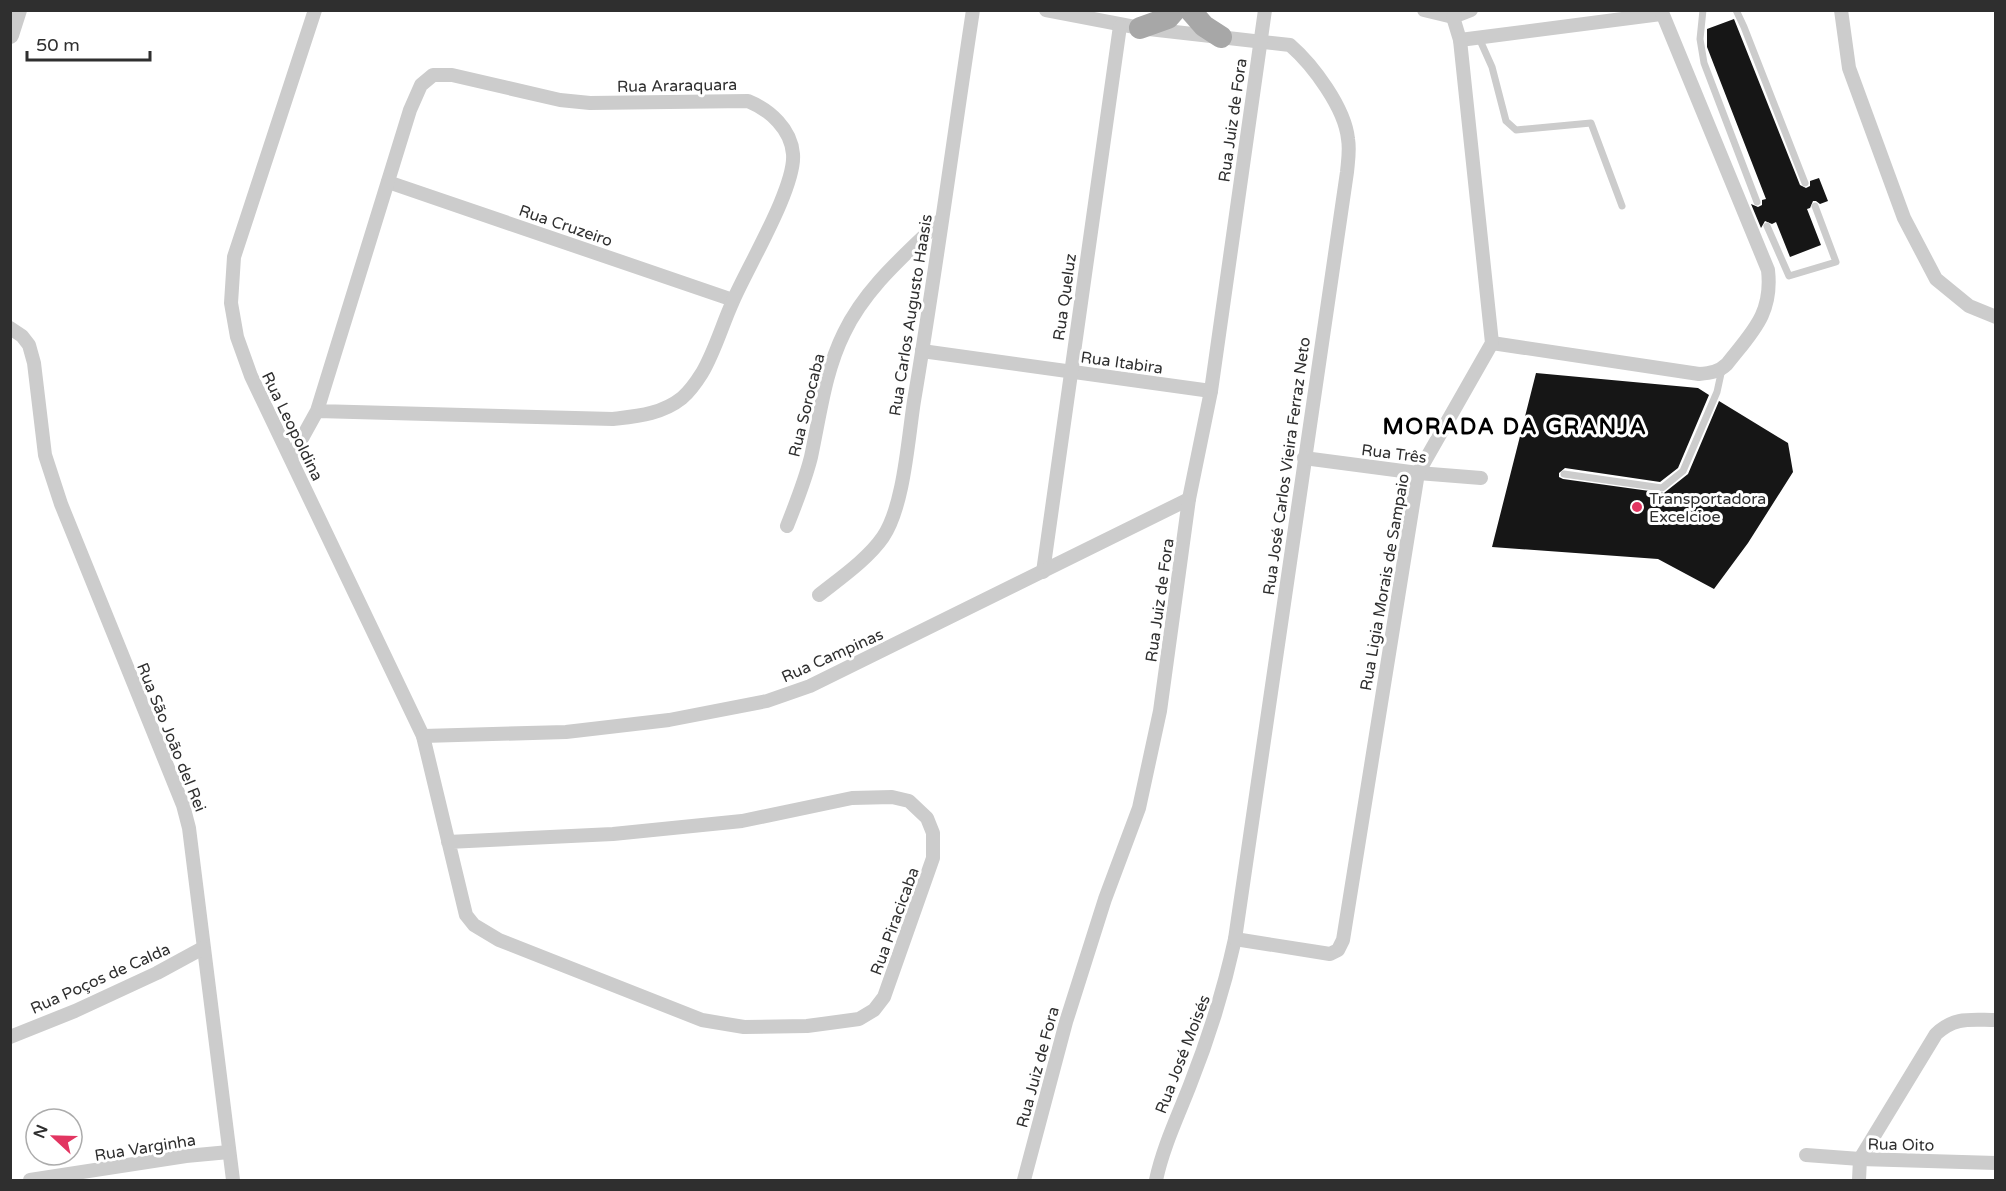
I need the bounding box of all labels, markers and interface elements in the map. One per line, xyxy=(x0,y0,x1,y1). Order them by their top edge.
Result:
scale bar xyxy=(27,24,150,62)
text: 50 m xyxy=(36,34,80,56)
street label: Rua Juiz de Fora xyxy=(1214,57,1252,183)
street label: Rua Araraquara xyxy=(617,75,737,97)
street label: Rua Cruzeiro xyxy=(516,201,615,251)
street label: Rua Carlos Augusto Haasis xyxy=(885,213,937,418)
street label: Rua Queluz xyxy=(1049,252,1081,342)
street label: Rua José Carlos Vieira Ferraz Neto xyxy=(1259,336,1315,596)
street label: Rua Itabira xyxy=(1079,347,1164,379)
street label: Rua Sorocaba xyxy=(784,351,830,459)
street label: Rua Leopoldina xyxy=(257,369,327,484)
district label: MORADA DA GRANJA xyxy=(1383,414,1647,440)
street label: Rua Três xyxy=(1360,440,1428,468)
street label: Rua Ligia Morais de Sampaio xyxy=(1356,472,1414,692)
place label: Transportadora Excelcioe xyxy=(1649,489,1766,527)
marker: Transportadora Excelcioe xyxy=(1630,500,1644,514)
street label: Rua Juiz de Fora xyxy=(1141,537,1179,663)
street label: Rua Campinas xyxy=(778,624,887,687)
street label: Rua São João del Rei xyxy=(132,660,210,815)
street label: Rua Piracicaba xyxy=(866,865,924,978)
street label: Rua Poços de Calda xyxy=(27,939,173,1019)
street label: Rua José Moisés xyxy=(1151,992,1215,1117)
street label: Rua Juiz de Fora xyxy=(1012,1004,1064,1130)
north arrow xyxy=(24,1107,84,1167)
text: N xyxy=(29,1122,53,1141)
street label: Rua Varginha xyxy=(93,1130,197,1166)
street label: Rua Oito xyxy=(1867,1134,1935,1156)

